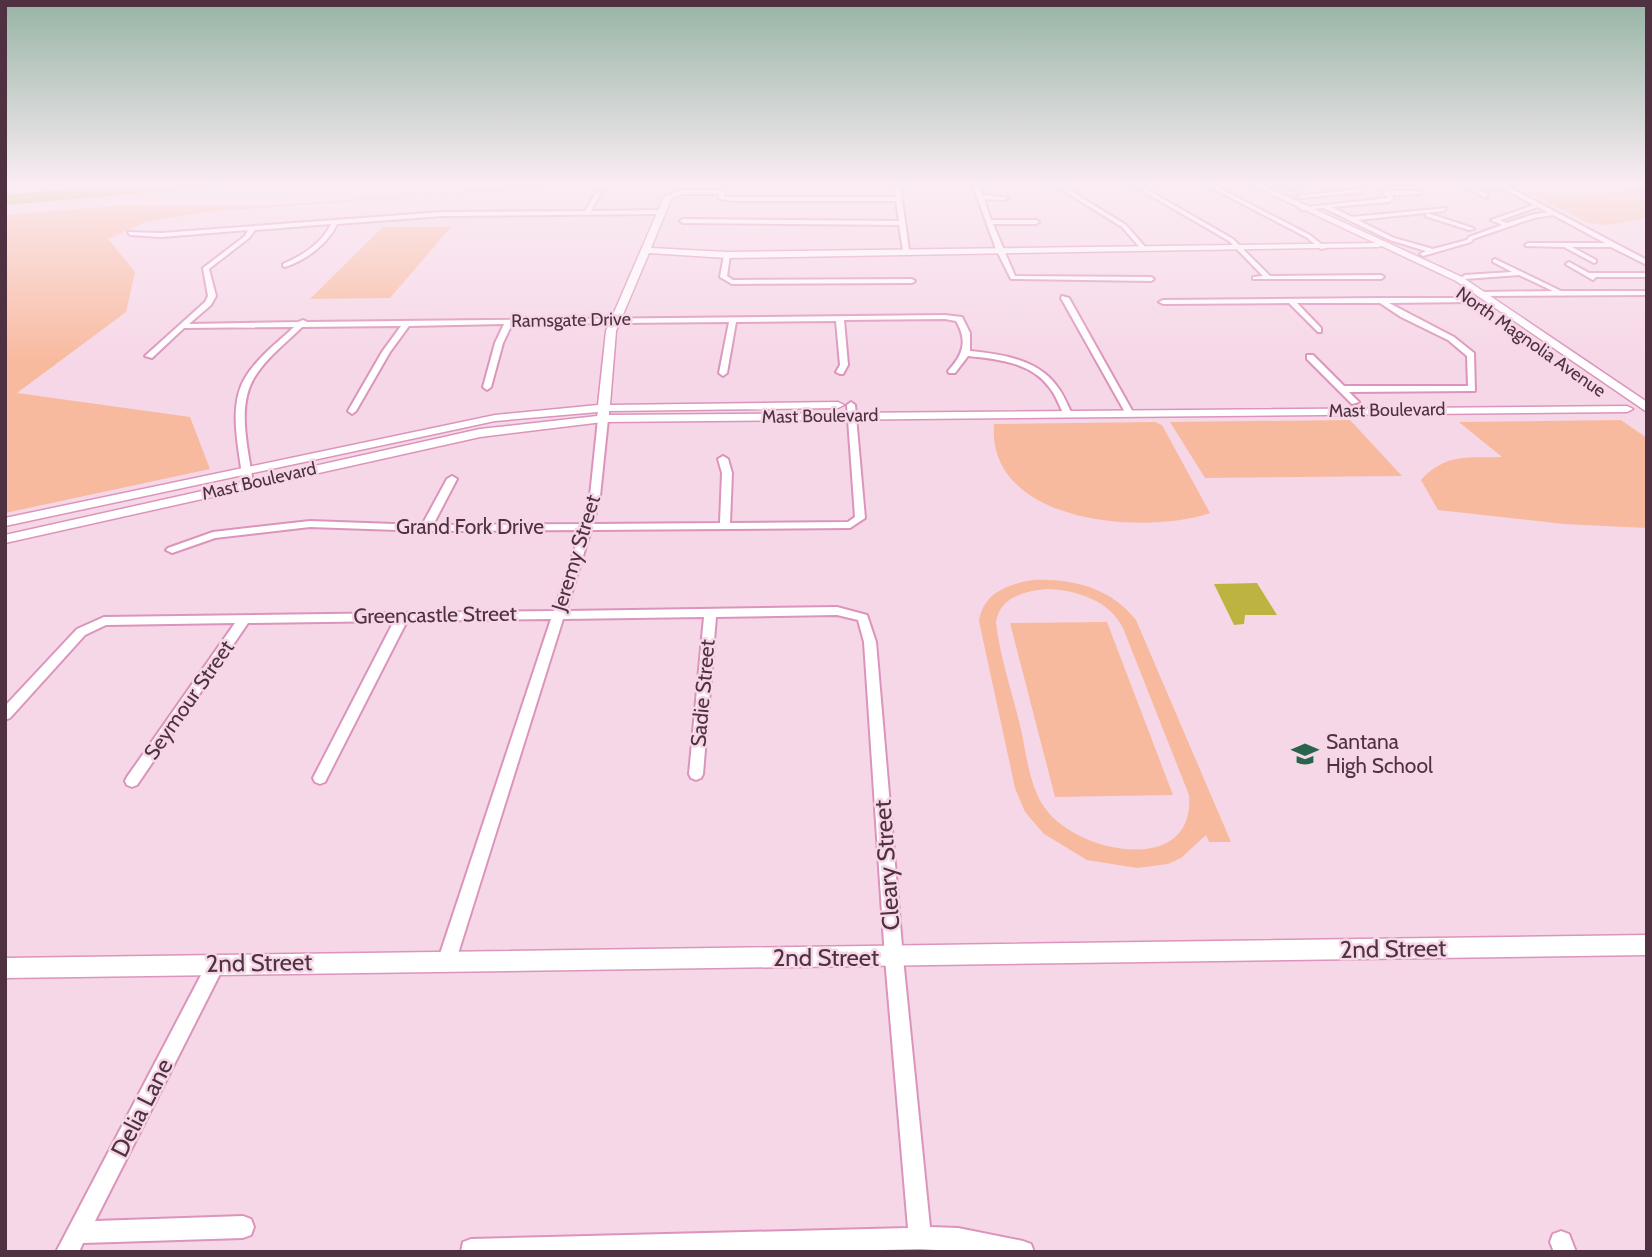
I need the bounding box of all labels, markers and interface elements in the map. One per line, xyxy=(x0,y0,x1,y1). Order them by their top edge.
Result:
street label: North Magnolia Avenue xyxy=(1452,282,1610,402)
street label: Ramsgate Drive xyxy=(511,308,631,332)
street label: Mast Boulevard xyxy=(1328,398,1446,422)
street label: Mast Boulevard xyxy=(761,404,879,428)
street label: Mast Boulevard xyxy=(200,457,318,505)
street label: Jeremy Street xyxy=(546,492,605,615)
street label: Grand Fork Drive xyxy=(396,514,544,539)
street label: Greencastle Street xyxy=(353,601,517,628)
street label: Seymour Street xyxy=(138,635,239,764)
street label: Sadie Street xyxy=(685,638,720,748)
place label: Santana High School xyxy=(1326,729,1433,778)
school or university icon: Santana High School xyxy=(1290,739,1320,769)
street label: Cleary Street xyxy=(867,799,906,931)
street label: 2nd Street xyxy=(1340,933,1446,964)
street label: 2nd Street xyxy=(773,943,879,972)
street label: 2nd Street xyxy=(206,947,312,978)
street label: Delia Lane xyxy=(104,1054,179,1162)

